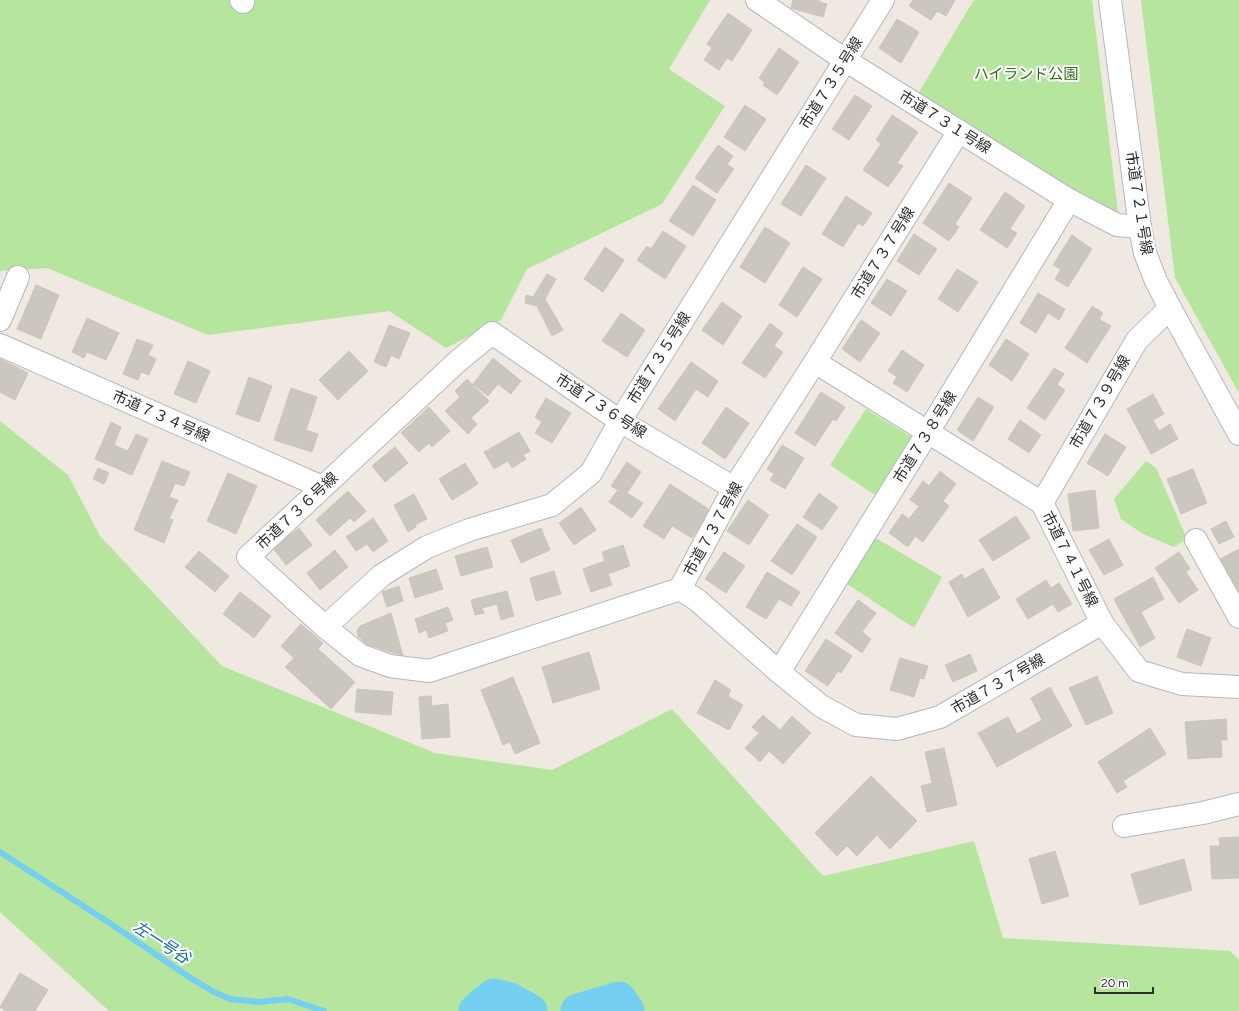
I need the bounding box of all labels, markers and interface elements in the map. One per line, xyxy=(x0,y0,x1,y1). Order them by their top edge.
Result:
street label: 市道７３５号線 xyxy=(796,34,866,132)
park label: ハイランド公園 xyxy=(974,65,1078,83)
street label: 市道７３１号線 xyxy=(896,87,994,157)
street label: 市道７２１号線 xyxy=(1122,150,1156,256)
street label: 市道７３７号線 xyxy=(848,204,918,302)
street label: 市道７３５号線 xyxy=(624,309,694,407)
street label: 市道７３９号線 xyxy=(1066,352,1134,452)
street label: 市道７３６号線 xyxy=(552,370,650,442)
street label: 市道７３４号線 xyxy=(109,386,213,446)
street label: 市道７３８号線 xyxy=(890,388,960,486)
street label: 市道７３６号線 xyxy=(252,469,342,553)
street label: 市道７３７号線 xyxy=(680,479,746,579)
street label: 市道７４１号線 xyxy=(1038,508,1102,610)
street label: 市道７３７号線 xyxy=(948,650,1048,718)
water label: 左一号谷 xyxy=(130,917,195,969)
scale bar xyxy=(1095,969,1153,995)
text: 20 m xyxy=(1101,976,1129,990)

